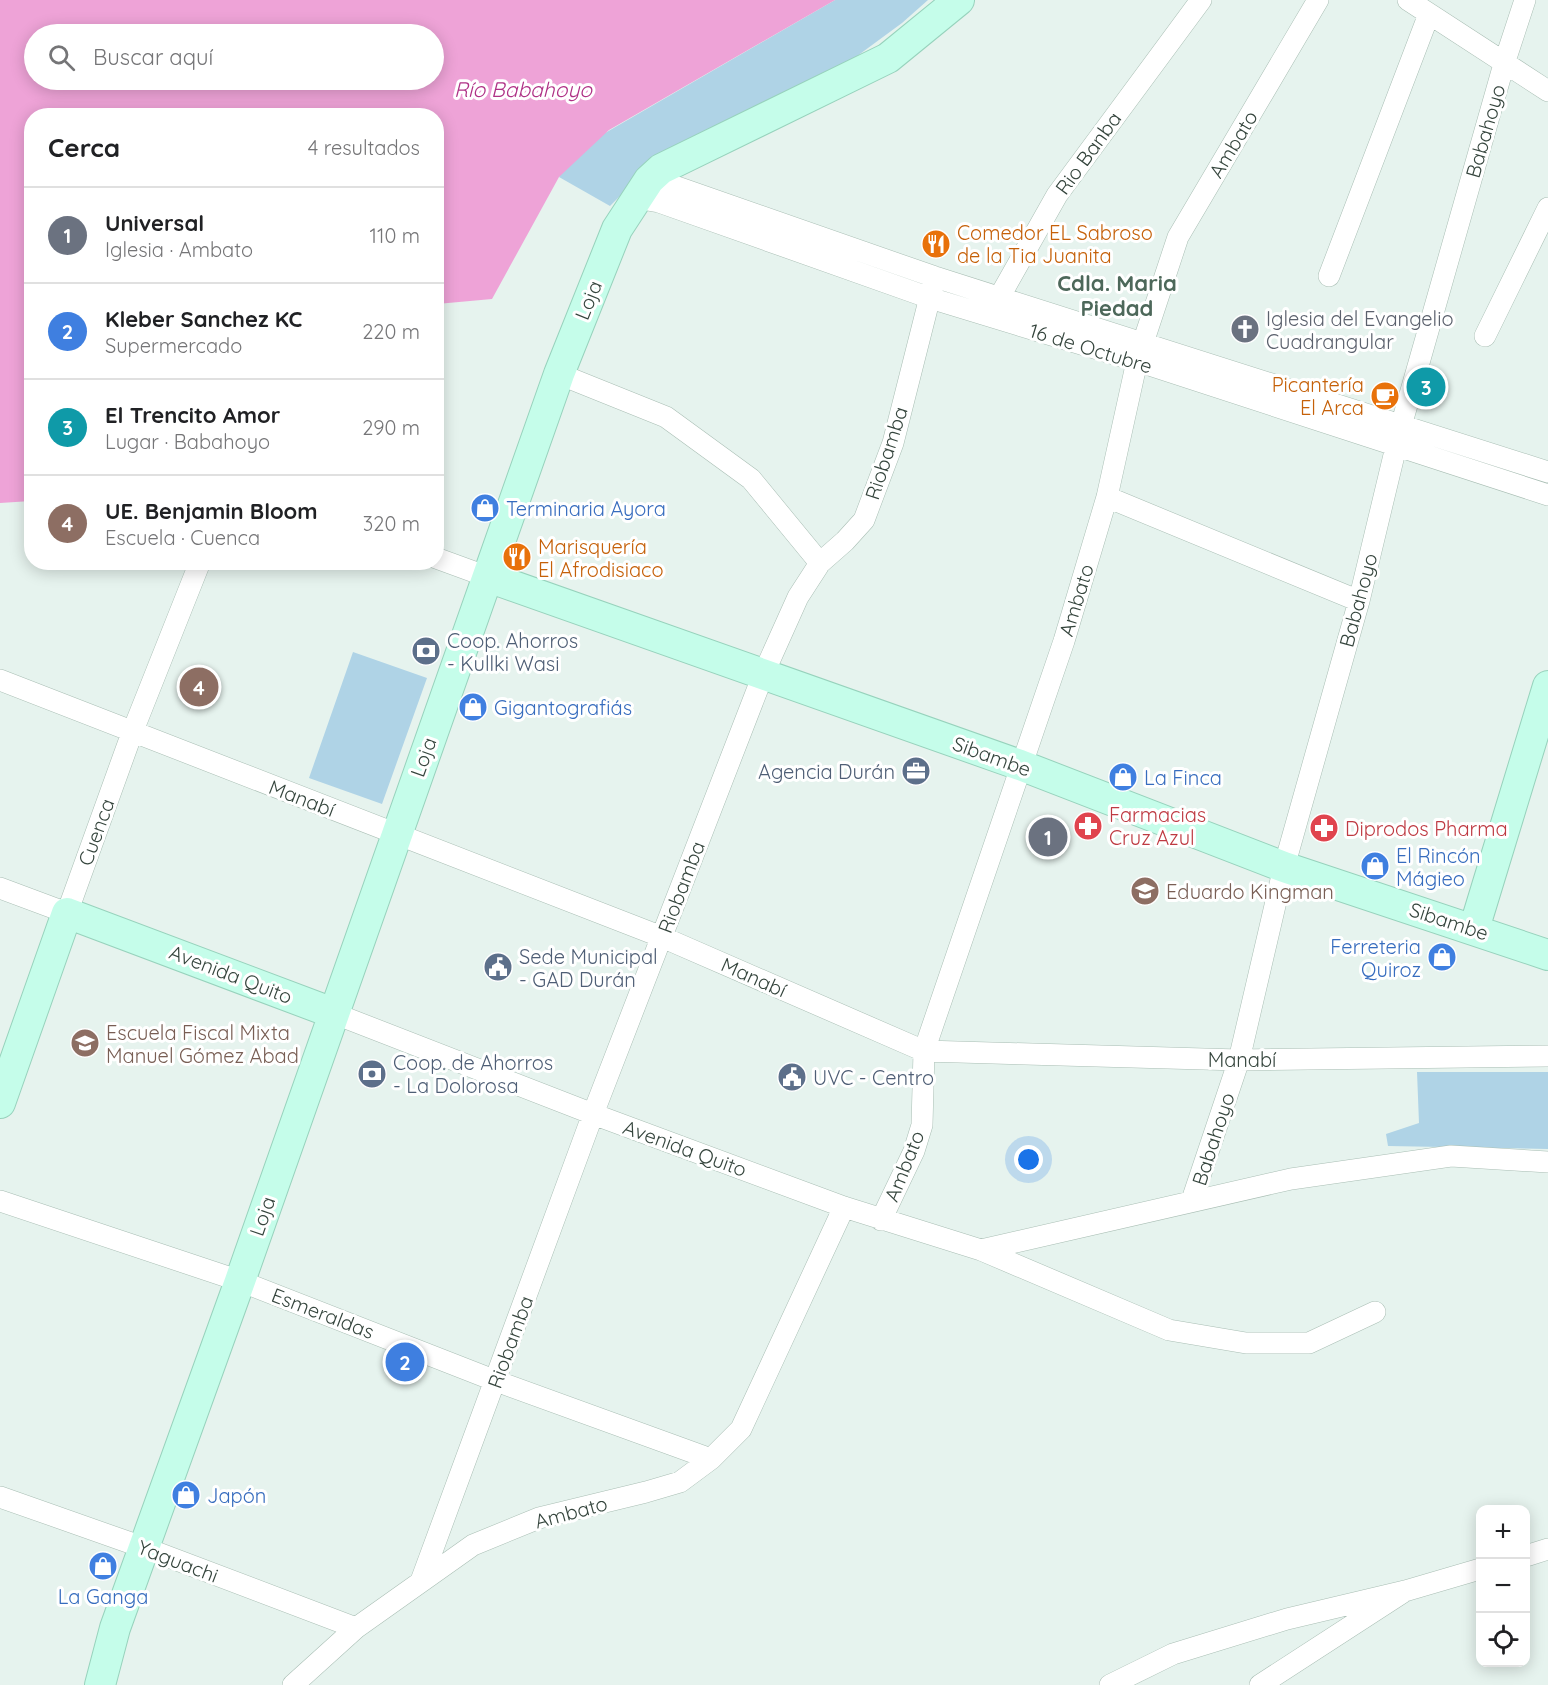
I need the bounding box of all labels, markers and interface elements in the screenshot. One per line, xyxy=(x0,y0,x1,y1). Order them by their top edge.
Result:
search box xyxy=(24,24,444,90)
icon: search xyxy=(45,41,78,74)
text: Buscar aquí xyxy=(93,43,213,71)
water label: Río Babahoyo xyxy=(454,76,593,102)
street label: Babahoyo xyxy=(1460,81,1510,181)
street label: Ambato xyxy=(1203,106,1263,182)
street label: Rio Banba xyxy=(1050,107,1126,199)
text: Cerca xyxy=(48,131,120,164)
text: 4 resultados xyxy=(308,135,420,160)
text: Universal xyxy=(105,209,204,237)
place label: Comedor EL Sabroso de la Tia Juanita xyxy=(957,220,1153,268)
text: 1 xyxy=(64,223,71,248)
text: 110 m xyxy=(370,223,420,248)
restaurant icon: Comedor EL Sabroso de la Tia Juanita xyxy=(920,228,952,260)
text: Iglesia · Ambato xyxy=(105,237,253,262)
district label: Cdla. Maria Piedad xyxy=(1057,269,1177,322)
street label: Loja xyxy=(569,277,607,323)
text: Kleber Sanchez KC xyxy=(105,305,302,333)
place label: Iglesia del Evangelio Cuadrangular xyxy=(1266,306,1454,354)
church icon: Iglesia del Evangelio Cuadrangular xyxy=(1229,313,1261,345)
street label: 16 de Octubre xyxy=(1027,317,1155,379)
text: 2 xyxy=(62,319,73,344)
text: 220 m xyxy=(362,319,420,344)
text: Supermercado xyxy=(105,333,242,358)
pin: 3 xyxy=(1406,364,1446,410)
place label: Picantería El Arca xyxy=(1272,372,1364,420)
cafe icon: Picantería El Arca xyxy=(1369,380,1401,412)
text: El Trencito Amor xyxy=(105,401,280,429)
street label: Riobamba xyxy=(859,403,913,503)
text: 3 xyxy=(62,415,73,440)
text: 290 m xyxy=(362,415,420,440)
text: Lugar · Babahoyo xyxy=(105,429,270,454)
shop icon: Terminaria Ayora xyxy=(469,492,501,524)
place label: Terminaria Ayora xyxy=(506,496,666,521)
text: UE. Benjamin Bloom xyxy=(105,497,318,525)
text: 4 xyxy=(62,511,73,536)
text: 320 m xyxy=(363,511,420,536)
text: Escuela · Cuenca xyxy=(105,525,260,550)
place label: Marisquería El Afrodisiaco xyxy=(538,534,664,582)
restaurant icon: Marisquería El Afrodisiaco xyxy=(501,541,533,573)
street label: Babahoyo xyxy=(1333,550,1383,650)
street label: Ambato xyxy=(1053,561,1099,639)
place label: Coop. Ahorros - Kullki Wasi xyxy=(447,628,578,676)
bank icon: Coop. Ahorros - Kullki Wasi xyxy=(410,635,442,667)
pin: 4 xyxy=(180,664,218,710)
shop icon: Gigantografiás xyxy=(457,691,489,723)
place label: Gigantografiás xyxy=(494,695,632,720)
street label: Sibambe xyxy=(949,730,1035,782)
street label: Loja xyxy=(404,734,442,780)
office icon: Agencia Durán xyxy=(900,755,932,787)
place label: Agencia Durán xyxy=(758,759,895,784)
shop icon: La Finca xyxy=(1107,761,1139,793)
place label: La Finca xyxy=(1144,765,1222,790)
street label: Manabí xyxy=(265,774,339,822)
street label: Cuenca xyxy=(72,795,120,869)
place label: Farmacias Cruz Azul xyxy=(1109,802,1206,850)
pharmacy icon: Farmacias Cruz Azul xyxy=(1072,810,1104,842)
pharmacy icon: Diprodos Pharma xyxy=(1308,812,1340,844)
pin: 1 xyxy=(1028,814,1068,860)
place label: Diprodos Pharma xyxy=(1345,816,1508,841)
street label: Riobamba xyxy=(652,837,710,937)
place label: El Rincón Mágieo xyxy=(1396,843,1481,891)
shop icon: El Rincón Mágieo xyxy=(1359,850,1391,882)
school or university icon: Eduardo Kingman xyxy=(1129,875,1161,907)
place label: Eduardo Kingman xyxy=(1166,879,1334,904)
street label: Sibambe xyxy=(1406,897,1492,945)
place label: Ferreteria Quiroz xyxy=(1330,934,1421,982)
street label: Avenida Quito xyxy=(166,939,296,1009)
shop icon: Ferreteria Quiroz xyxy=(1426,941,1458,973)
place label: Sede Municipal - GAD Durán xyxy=(519,944,658,992)
public building icon: Sede Municipal - GAD Durán xyxy=(482,951,514,983)
street label: Manabí xyxy=(718,952,791,1003)
place label: Escuela Fiscal Mixta Manuel Gómez Abad xyxy=(106,1020,299,1068)
school or university icon: Escuela Fiscal Mixta Manuel Gómez Abad xyxy=(69,1027,101,1059)
street label: Manabí xyxy=(1208,1047,1277,1072)
place label: Coop. de Ahorros - La Dolorosa xyxy=(393,1050,553,1098)
bank icon: Coop. de Ahorros - La Dolorosa xyxy=(356,1058,388,1090)
public building icon: UVC - Centro xyxy=(776,1061,808,1093)
place label: UVC - Centro xyxy=(813,1065,934,1090)
street label: Babahoyo xyxy=(1186,1089,1240,1189)
street label: Avenida Quito xyxy=(620,1114,750,1182)
street label: Ambato xyxy=(879,1127,929,1205)
your location xyxy=(1014,1145,1043,1174)
street label: Loja xyxy=(244,1193,280,1239)
street label: Esmeraldas xyxy=(268,1282,378,1344)
street label: Riobamba xyxy=(482,1292,538,1392)
pin: 2 xyxy=(386,1340,424,1384)
shop icon: Japón xyxy=(170,1479,202,1511)
place label: Japón xyxy=(207,1483,266,1508)
street label: Ambato xyxy=(532,1490,610,1534)
map controls xyxy=(1476,1505,1530,1667)
button: + xyxy=(1476,1505,1530,1559)
street label: Yaguachi xyxy=(134,1534,222,1588)
shop icon: La Ganga xyxy=(87,1550,119,1582)
button: − xyxy=(1476,1559,1530,1613)
place label: La Ganga xyxy=(58,1584,148,1609)
button: locate xyxy=(1476,1613,1530,1667)

